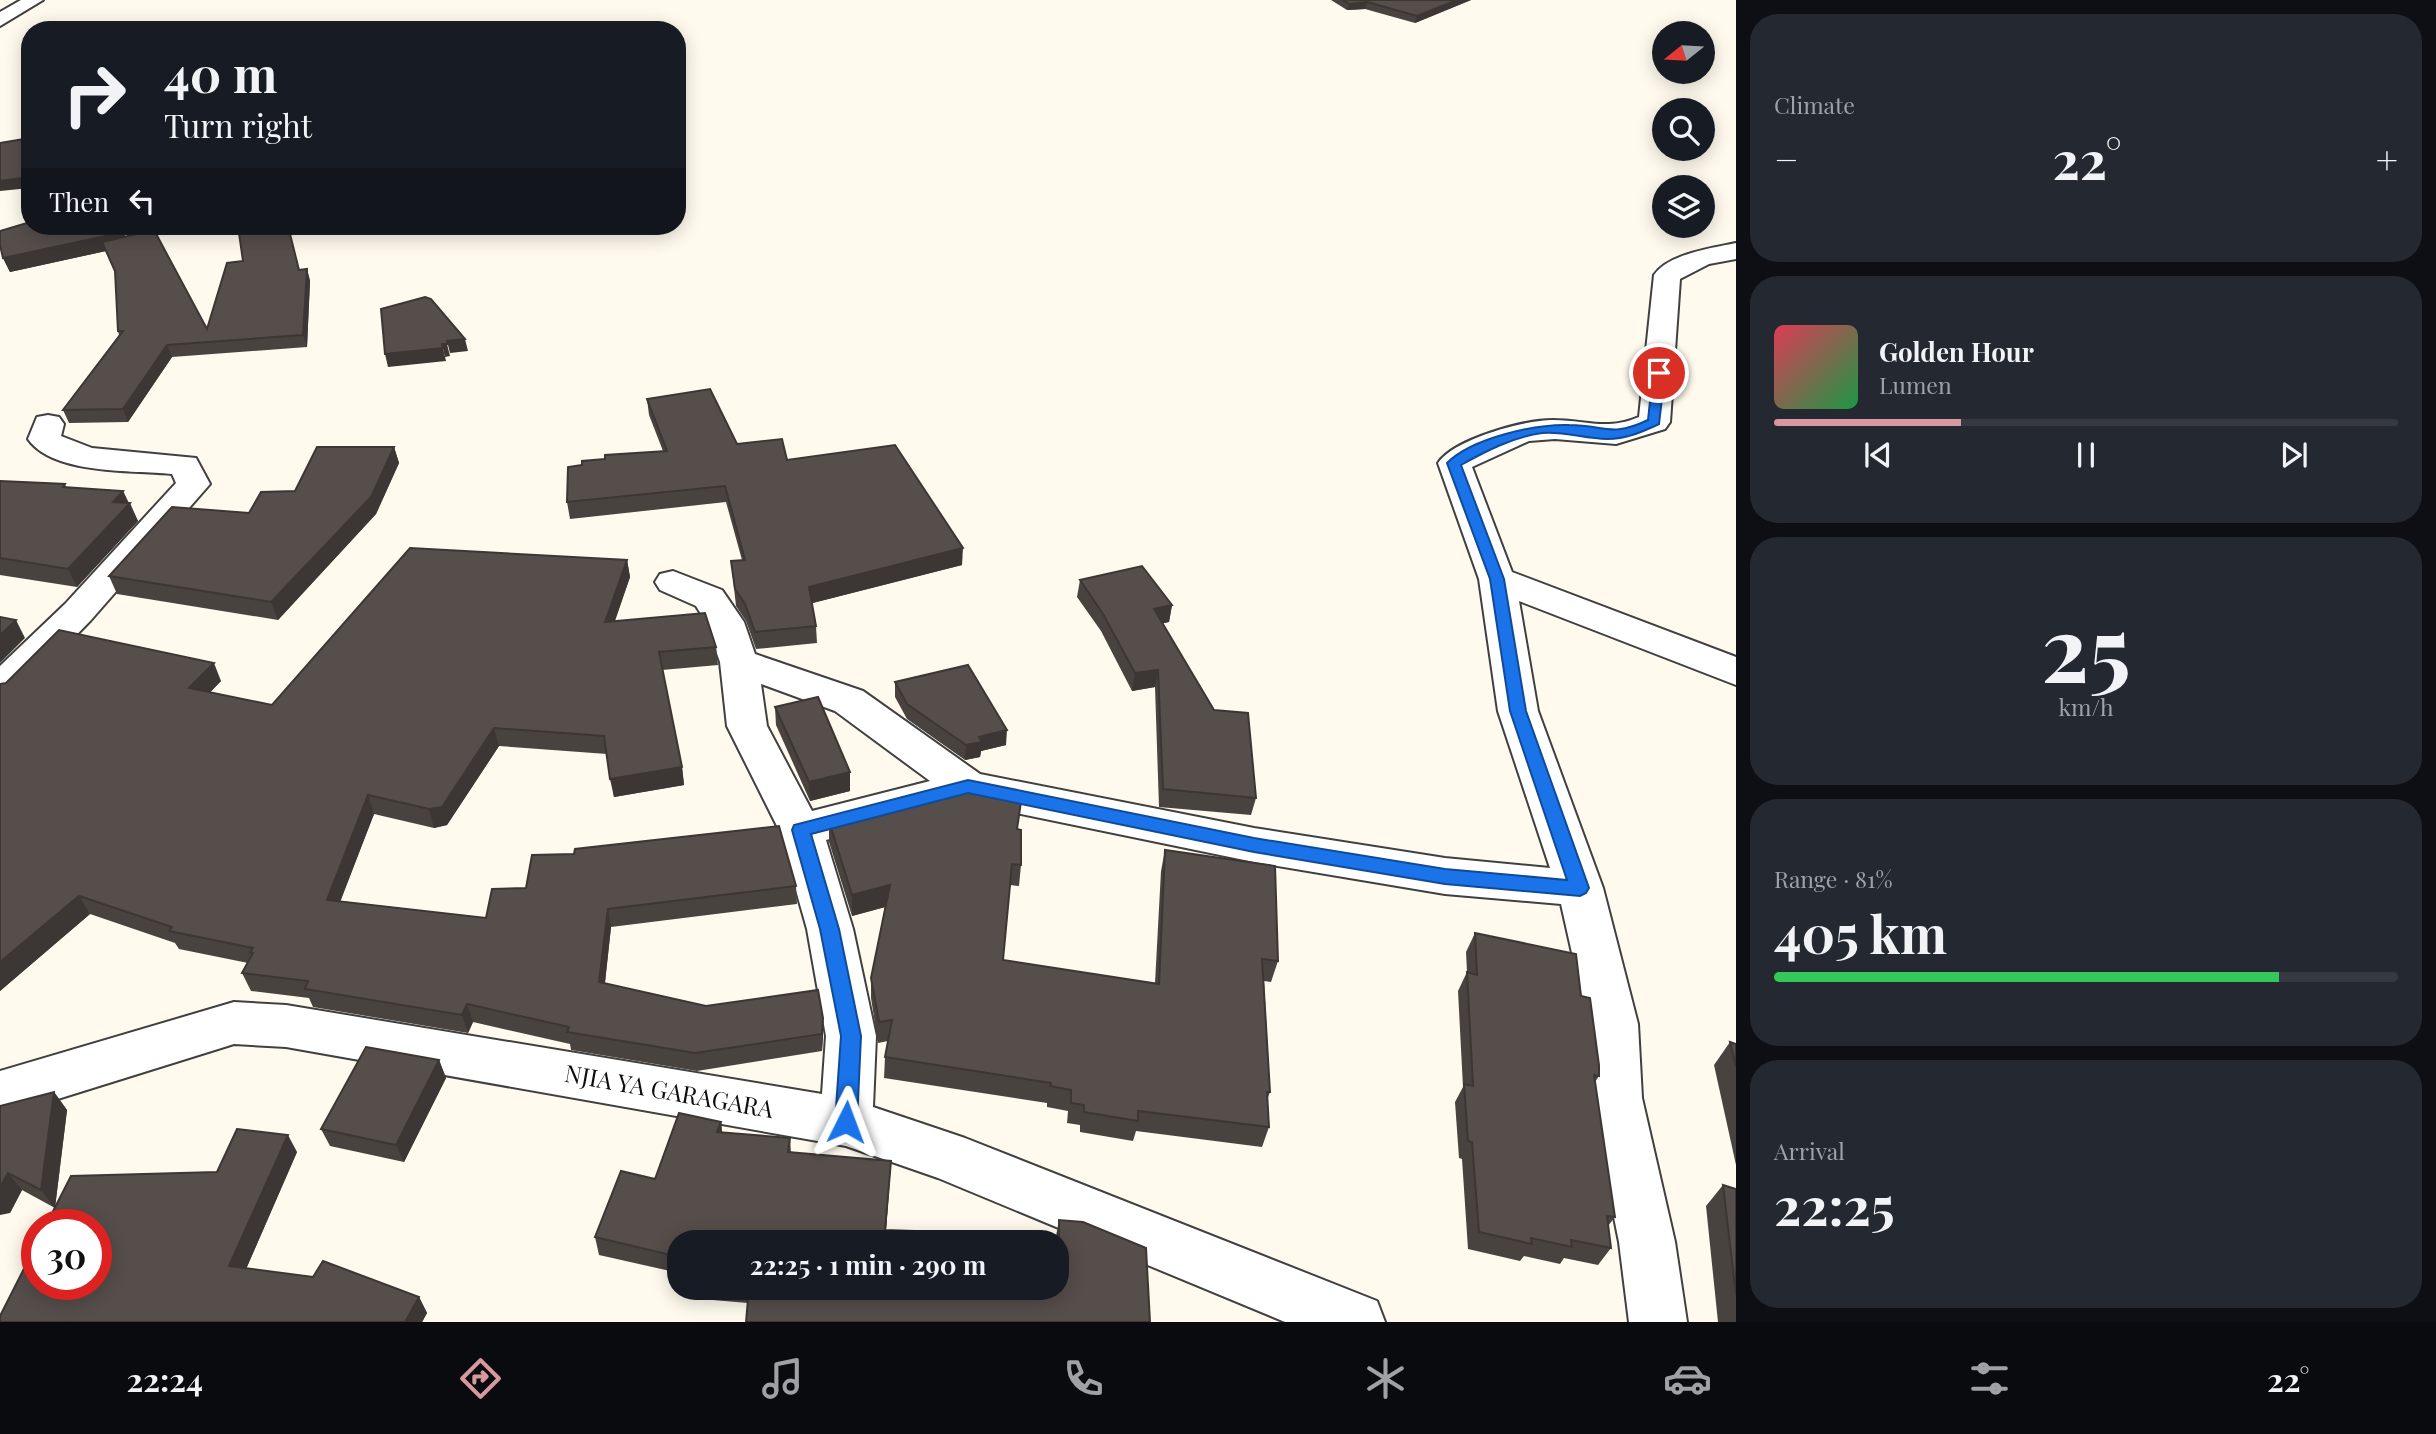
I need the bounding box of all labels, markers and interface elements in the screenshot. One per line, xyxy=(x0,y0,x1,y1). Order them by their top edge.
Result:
north arrow xyxy=(1652,21,1715,84)
map controls xyxy=(1652,21,1715,238)
text: 40 m xyxy=(164,40,277,105)
icon: right xyxy=(49,49,140,140)
text: Climate xyxy=(1774,89,1855,120)
button: search xyxy=(1652,98,1715,161)
text: Turn right xyxy=(164,103,312,146)
text: 22° xyxy=(2053,124,2122,193)
text: − xyxy=(1774,133,1799,184)
text: + xyxy=(2376,133,2398,184)
button: layers xyxy=(1652,175,1715,238)
icon: left xyxy=(123,182,161,220)
text: Then xyxy=(49,184,109,219)
text: Golden Hour xyxy=(1879,334,2034,369)
pin xyxy=(1629,343,1689,403)
icon: arrive xyxy=(1640,354,1678,392)
text: Lumen xyxy=(1879,369,1952,400)
icon: previous xyxy=(1859,436,1897,474)
icon: pause xyxy=(2067,436,2105,474)
icon: next xyxy=(2275,436,2313,474)
text: 25 xyxy=(2041,585,2131,706)
text: km/h xyxy=(2058,691,2114,722)
text: Range · 81% xyxy=(1774,863,1892,894)
text: 405 km xyxy=(1774,898,1947,967)
street label: NJIA YA GARAGARA xyxy=(562,1056,777,1124)
position arrow xyxy=(809,1085,883,1159)
text: Arrival xyxy=(1774,1135,1845,1166)
text: 22:25 xyxy=(1774,1170,1895,1239)
speed limit sign: 30 xyxy=(21,1209,112,1300)
text: 22:25 · 1 min · 290 m xyxy=(750,1247,986,1282)
icon: directions xyxy=(456,1354,505,1403)
icon: music xyxy=(758,1354,807,1403)
icon: phone xyxy=(1059,1354,1108,1403)
icon: climate xyxy=(1361,1354,1410,1403)
icon: car xyxy=(1663,1354,1712,1403)
icon: filters xyxy=(1965,1354,2014,1403)
text: 22:24 xyxy=(126,1357,203,1400)
text: 22° xyxy=(2267,1357,2310,1400)

